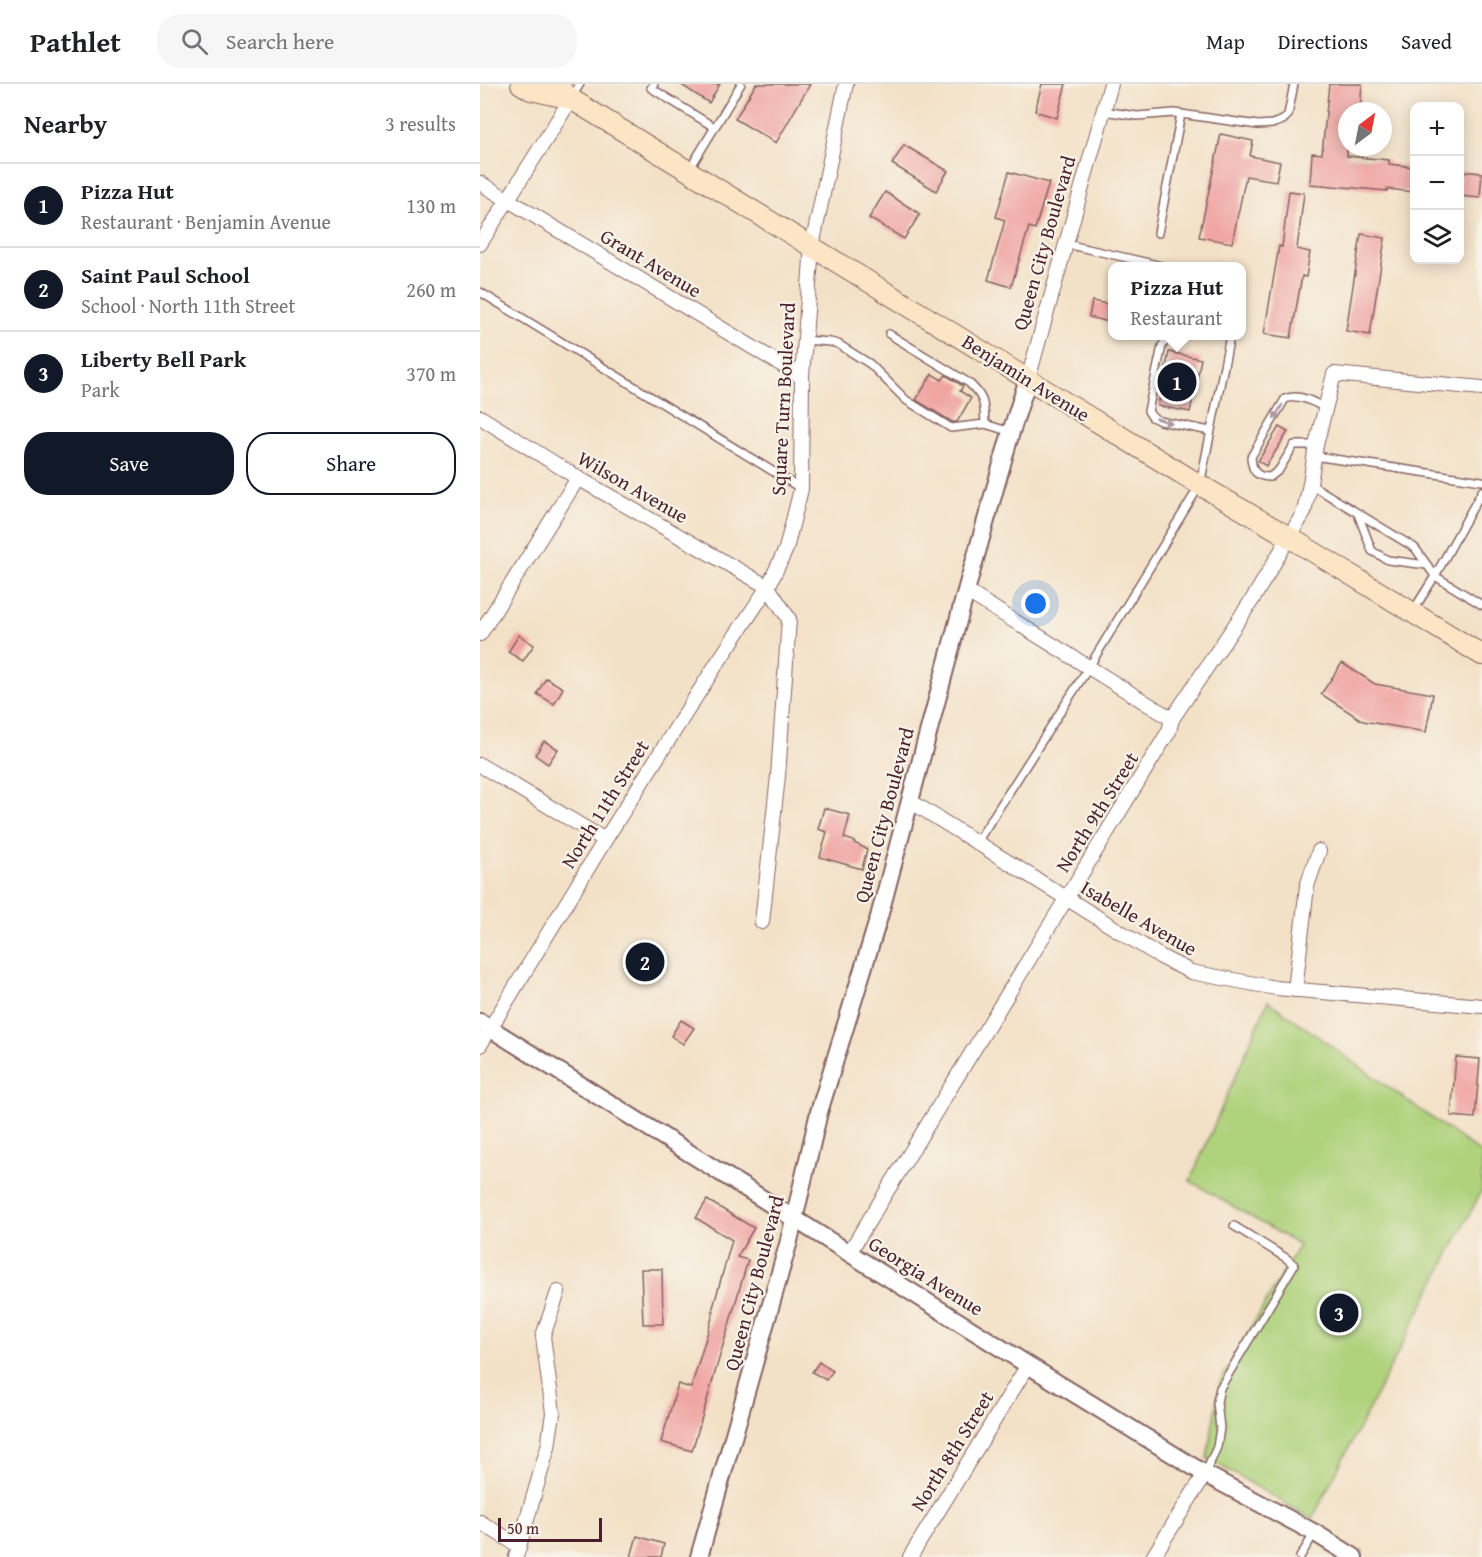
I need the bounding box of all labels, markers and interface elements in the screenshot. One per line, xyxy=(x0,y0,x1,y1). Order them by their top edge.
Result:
search box xyxy=(157,14,577,68)
text: Pathlet xyxy=(30,21,121,62)
icon: search xyxy=(178,25,211,58)
text: Search here xyxy=(226,25,334,57)
text: Map xyxy=(1206,26,1245,57)
text: Directions xyxy=(1278,26,1368,57)
text: Saved xyxy=(1401,26,1452,57)
north arrow xyxy=(1338,102,1392,156)
map controls xyxy=(1410,102,1464,264)
button: + xyxy=(1410,102,1464,156)
text: Nearby xyxy=(24,104,107,143)
text: 3 results xyxy=(385,109,456,138)
street label: Queen City Boulevard xyxy=(1005,152,1082,334)
button: − xyxy=(1410,156,1464,210)
text: Pizza Hut xyxy=(81,175,174,207)
text: 1 xyxy=(38,191,49,220)
text: 130 m xyxy=(406,191,456,220)
text: Restaurant · Benjamin Avenue xyxy=(81,207,331,236)
button: layers xyxy=(1410,210,1464,264)
street label: Grant Avenue xyxy=(595,221,707,304)
text: Saint Paul School xyxy=(81,259,250,291)
popup xyxy=(1108,262,1246,340)
text: Pizza Hut xyxy=(1131,271,1223,303)
text: 2 xyxy=(38,275,49,304)
text: 260 m xyxy=(406,275,456,304)
text: School · North 11th Street xyxy=(81,291,295,320)
street label: Square Turn Boulevard xyxy=(763,301,802,496)
text: Restaurant xyxy=(1131,303,1223,332)
street label: Benjamin Avenue xyxy=(957,327,1096,429)
text: Liberty Bell Park xyxy=(81,343,246,375)
text: 3 xyxy=(38,359,49,388)
text: 370 m xyxy=(406,359,456,388)
pin: 1 xyxy=(1158,360,1196,404)
text: Park xyxy=(81,375,120,404)
one-way arrow xyxy=(1273,404,1283,421)
one-way arrow xyxy=(1155,417,1173,426)
button: Save xyxy=(24,432,234,495)
button: Share xyxy=(246,432,456,495)
street label: Wilson Avenue xyxy=(573,443,694,530)
your location xyxy=(1021,589,1050,618)
street label: Queen City Boulevard xyxy=(846,724,921,906)
street label: North 11th Street xyxy=(553,734,656,874)
street label: North 9th Street xyxy=(1048,746,1145,878)
street label: Isabelle Avenue xyxy=(1076,873,1203,963)
pin: 2 xyxy=(626,940,664,984)
street label: Queen City Boulevard xyxy=(716,1192,791,1374)
street label: Georgia Avenue xyxy=(863,1229,989,1322)
pin: 3 xyxy=(1320,1290,1358,1336)
street label: North 8th Street xyxy=(903,1385,1000,1517)
scale bar xyxy=(498,1515,602,1542)
text: 50 m xyxy=(507,1516,539,1540)

